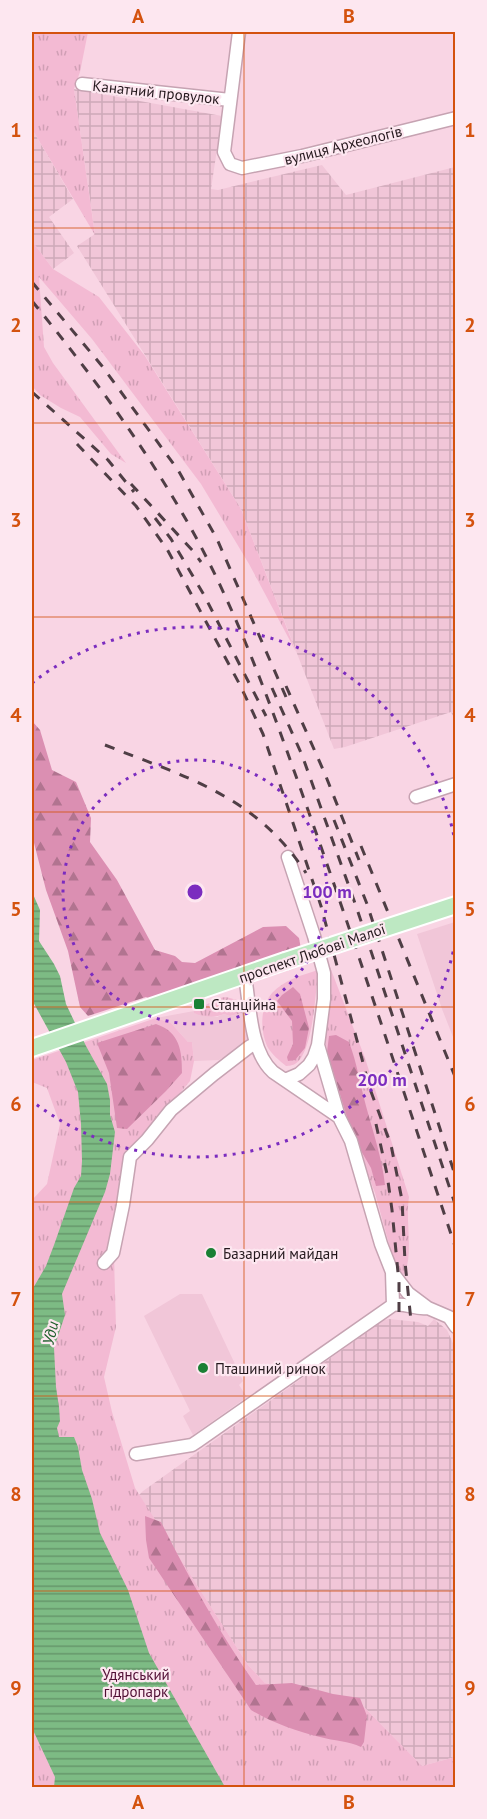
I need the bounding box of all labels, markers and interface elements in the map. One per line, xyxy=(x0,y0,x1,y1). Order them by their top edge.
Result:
text: A xyxy=(132,3,145,29)
text: B xyxy=(343,3,355,29)
street label: Канатний провулок xyxy=(91,76,221,108)
text: 1 xyxy=(10,117,22,143)
text: 1 xyxy=(464,117,476,143)
street label: вулиця Археологів xyxy=(282,121,404,169)
text: 2 xyxy=(10,312,22,338)
text: 2 xyxy=(464,312,476,338)
text: 3 xyxy=(10,507,22,533)
text: 3 xyxy=(464,507,476,533)
text: 4 xyxy=(10,702,22,728)
text: 4 xyxy=(464,702,476,728)
text: 100 m xyxy=(302,880,352,903)
centre of rings xyxy=(185,882,205,902)
text: 5 xyxy=(10,896,22,922)
text: 5 xyxy=(464,896,476,922)
street label: проспект Любові Малої xyxy=(236,919,388,987)
place label: Станційна xyxy=(211,995,276,1014)
marker: Станційна xyxy=(192,997,206,1011)
text: 200 m xyxy=(357,1068,407,1091)
text: 6 xyxy=(10,1091,22,1117)
text: 6 xyxy=(464,1091,476,1117)
place label: Базарний майдан xyxy=(223,1244,338,1263)
marker: Базарний майдан xyxy=(204,1246,218,1260)
text: 7 xyxy=(10,1286,22,1312)
text: 7 xyxy=(464,1286,476,1312)
water label: Уди xyxy=(38,1319,62,1347)
place label: Пташиний ринок xyxy=(215,1359,326,1378)
marker: Пташиний ринок xyxy=(196,1361,210,1375)
text: 8 xyxy=(10,1481,22,1507)
text: 8 xyxy=(464,1481,476,1507)
park label: Удянський гідропарк xyxy=(102,1665,170,1701)
text: 9 xyxy=(10,1675,22,1701)
text: 9 xyxy=(464,1675,476,1701)
text: A xyxy=(132,1789,145,1815)
text: B xyxy=(343,1789,355,1815)

